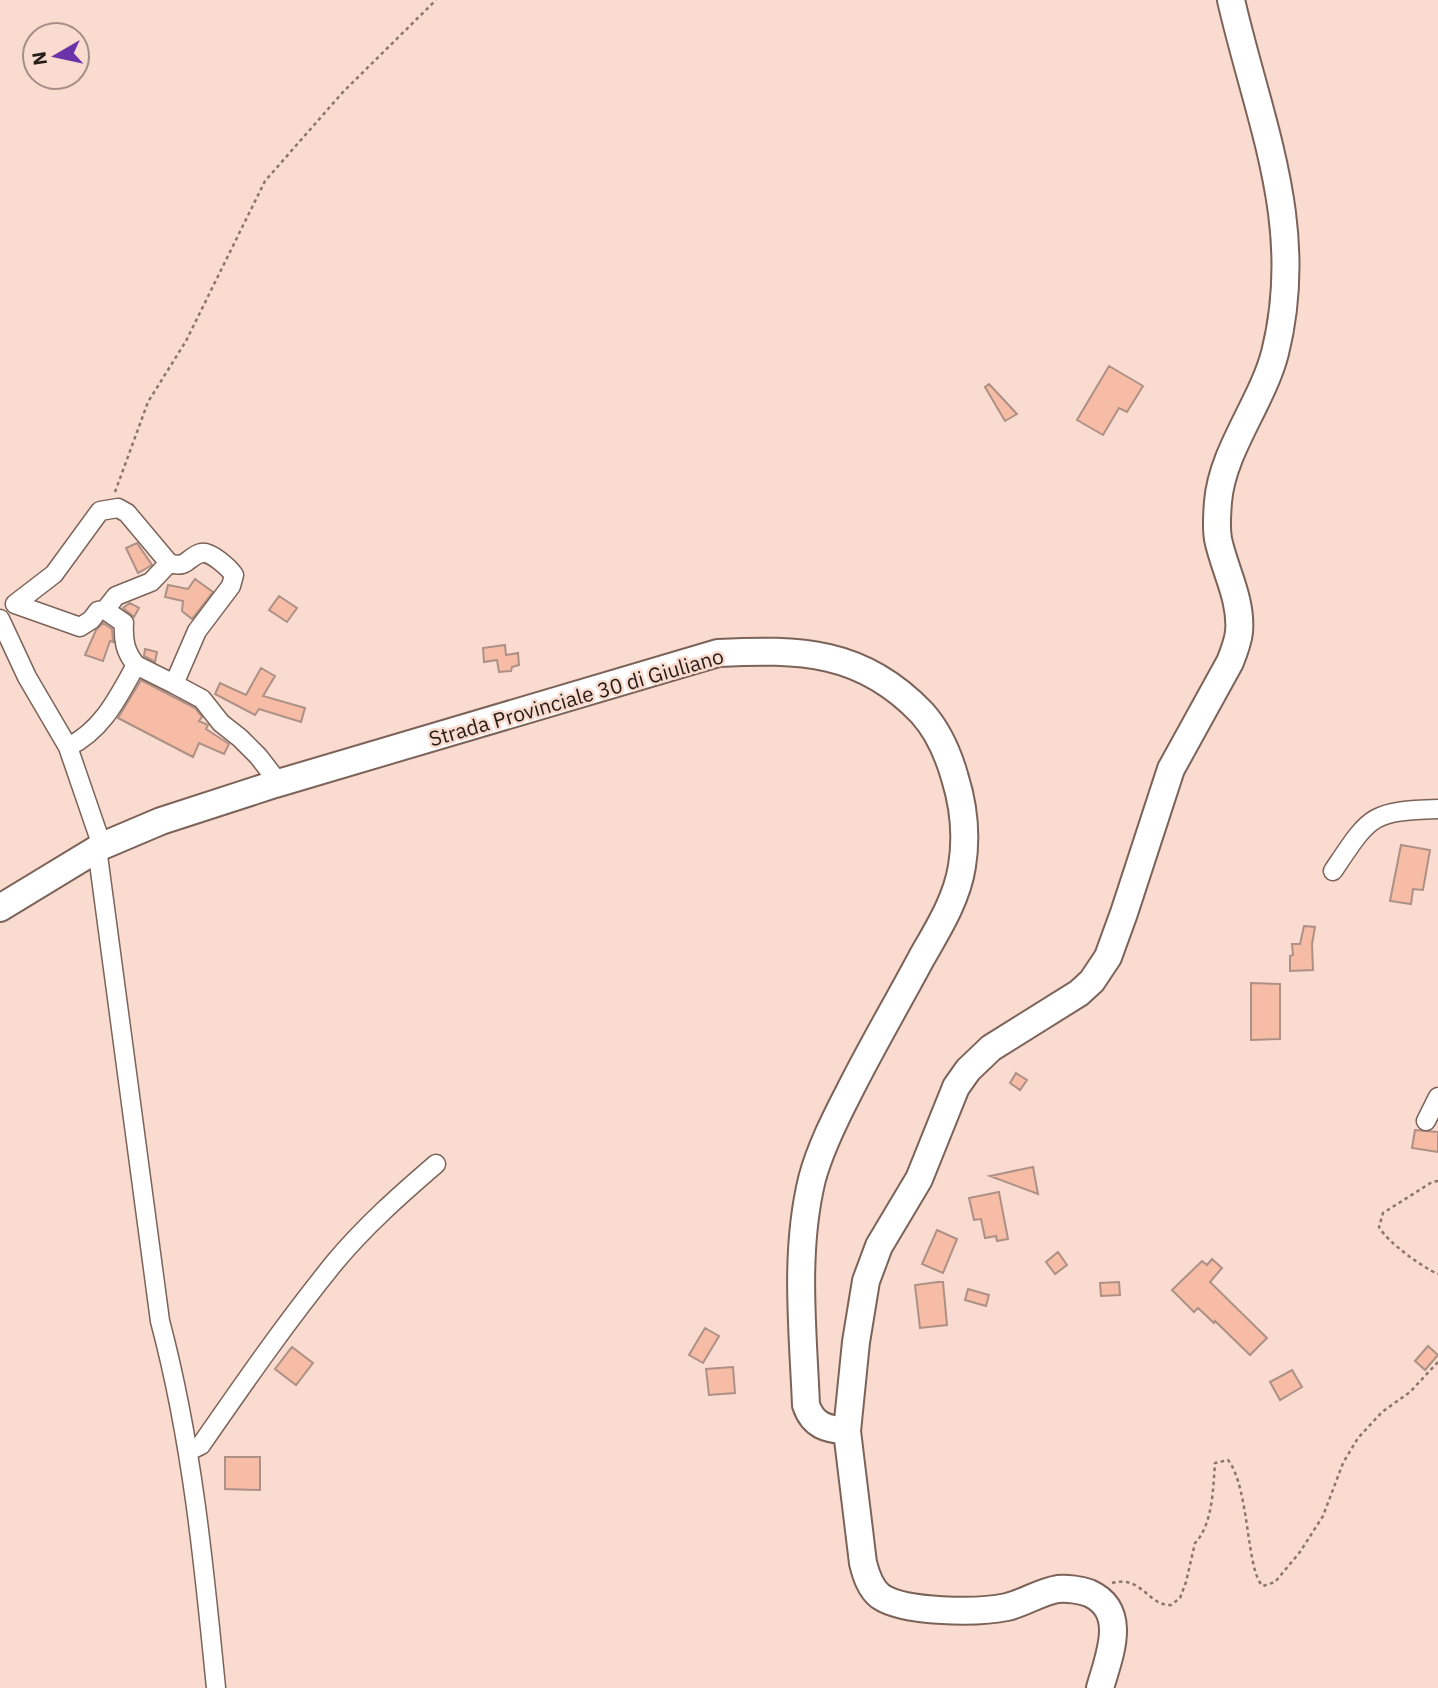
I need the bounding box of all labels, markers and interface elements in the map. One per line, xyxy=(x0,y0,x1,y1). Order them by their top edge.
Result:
north arrow xyxy=(21,21,91,91)
text: N xyxy=(26,50,52,67)
street label: Strada Provinciale 30 di Giuliano xyxy=(425,641,727,753)

